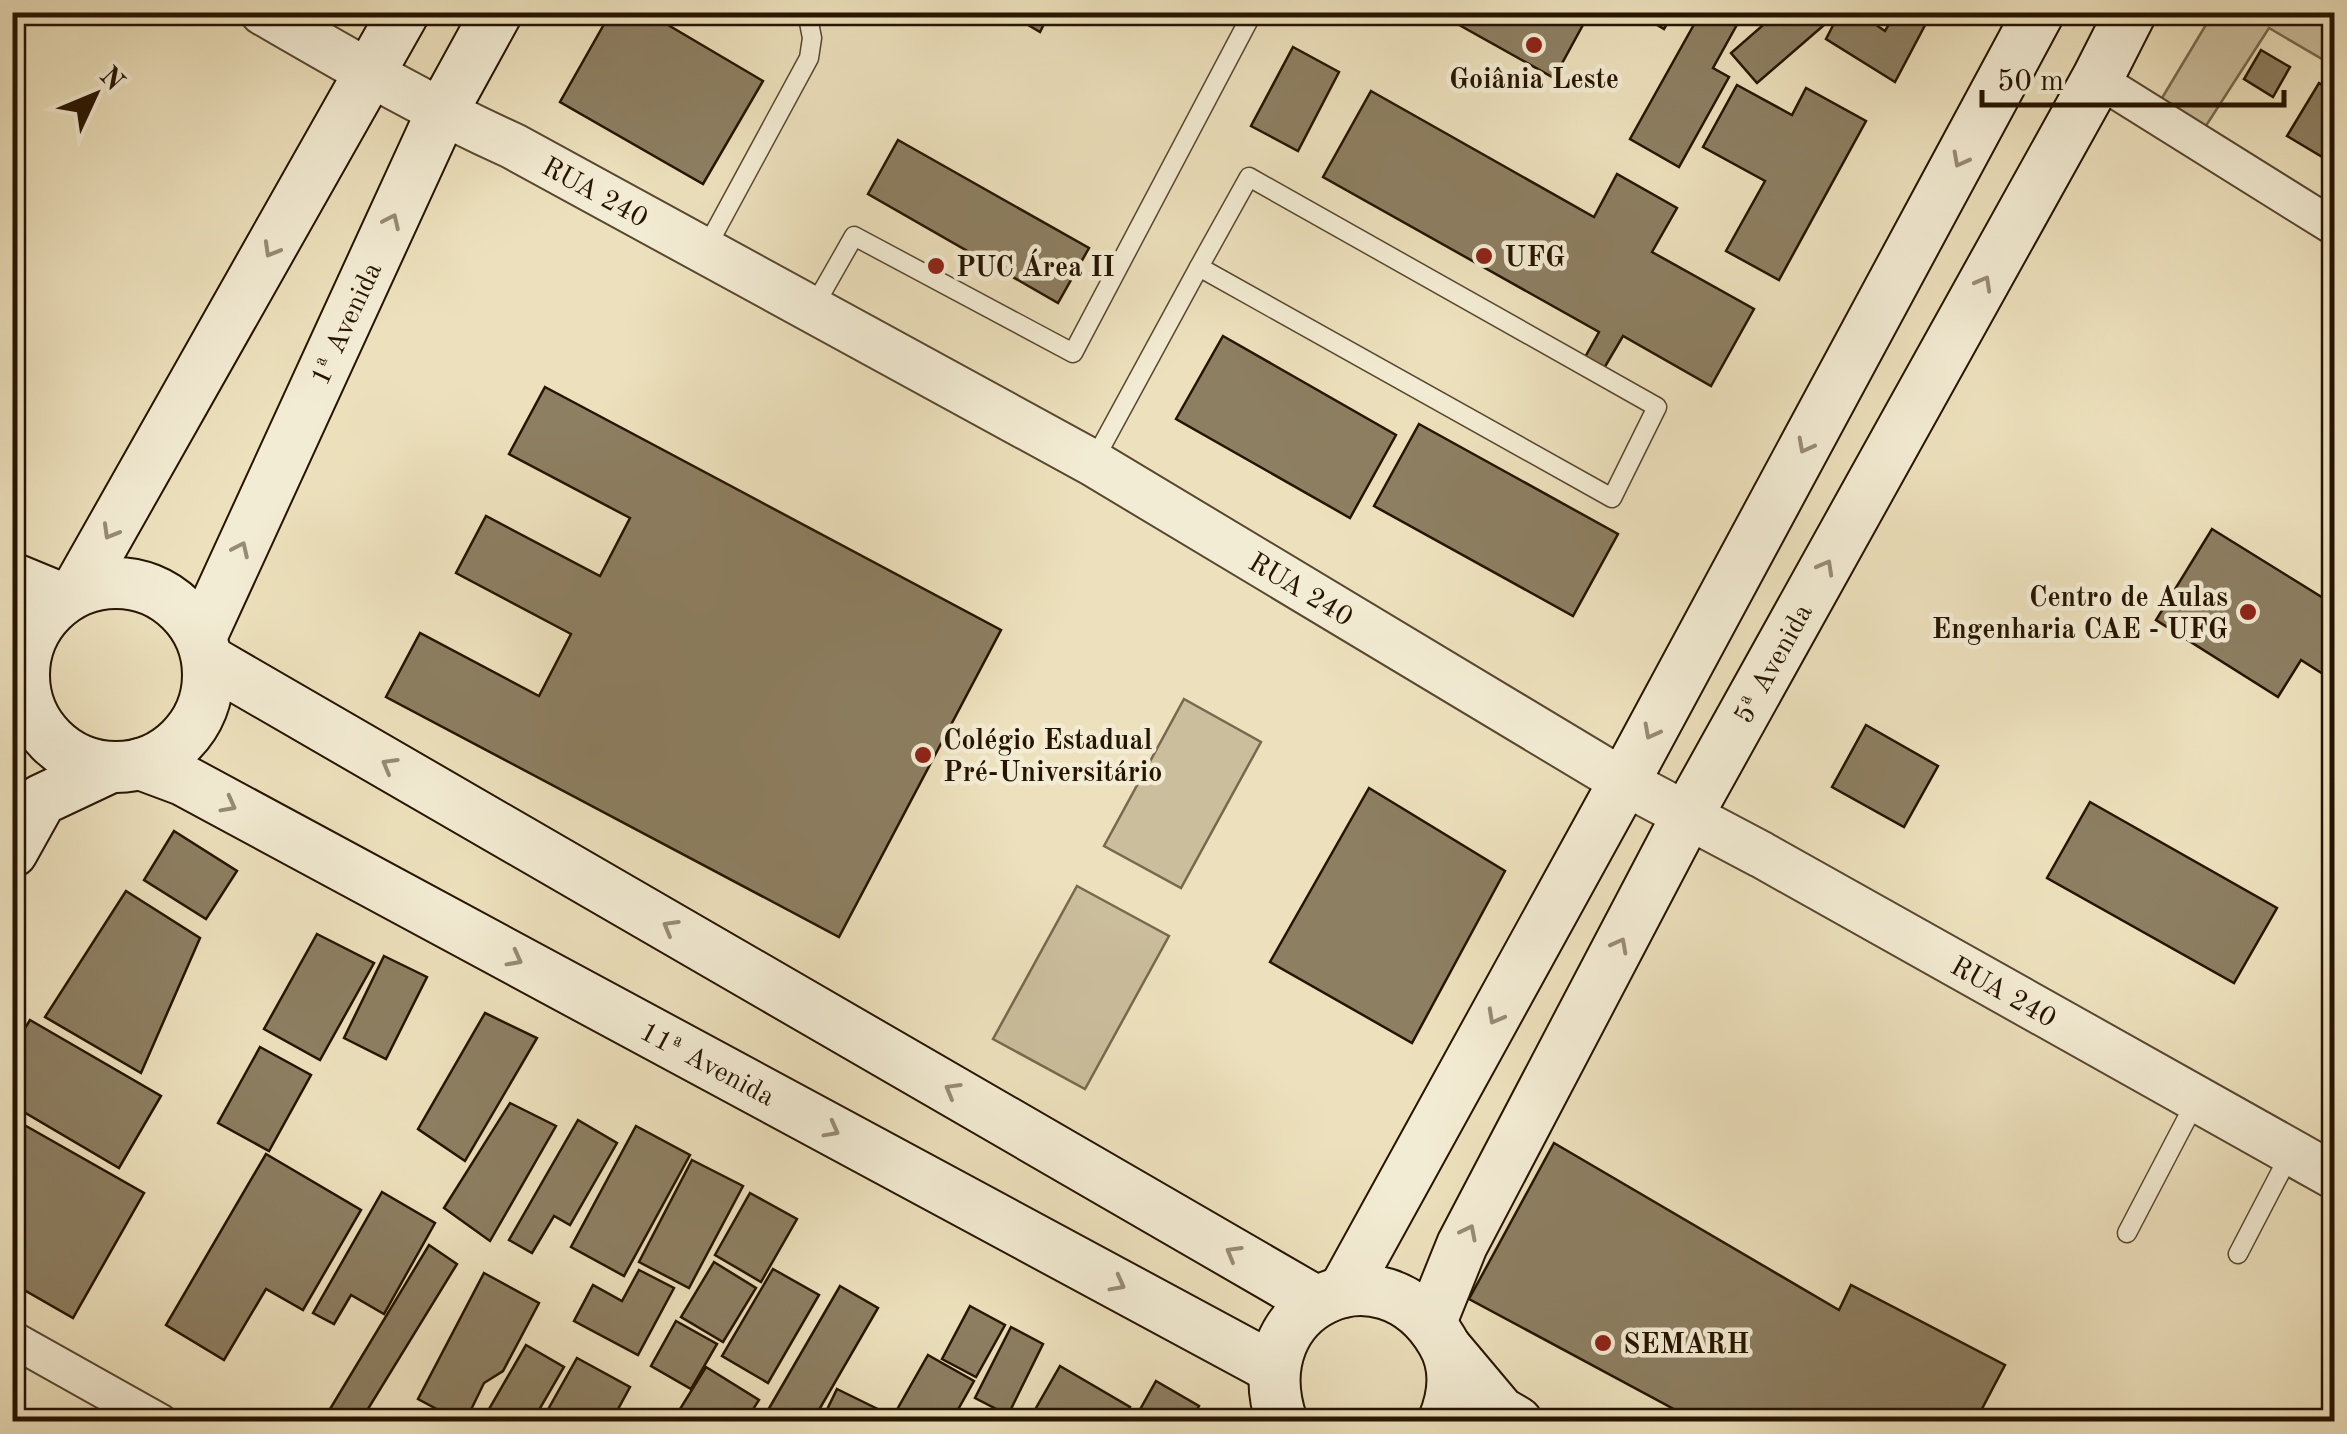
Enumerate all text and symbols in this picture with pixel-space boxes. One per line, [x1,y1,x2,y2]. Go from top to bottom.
marker: Goiânia Leste [1523,34,1545,56]
north arrow [45,45,145,145]
scale bar [1982,45,2284,107]
text: N [93,62,129,98]
place label: Goiânia Leste [1449,67,1619,95]
text: 50 m [1997,67,2064,97]
one-way arrow [1952,149,1972,167]
street label: RUA 240 [537,154,652,234]
one-way arrow [380,214,400,232]
one-way arrow [263,239,283,257]
marker: UFG [1473,245,1495,267]
place label: UFG [1504,245,1565,273]
place label: PUC Área II [956,248,1115,283]
marker: PUC Área II [925,255,947,277]
street label: 1ª Avenida [307,258,388,390]
one-way arrow [1971,276,1991,294]
one-way arrow [1798,435,1818,453]
one-way arrow [103,522,122,540]
one-way arrow [229,541,249,559]
street label: RUA 240 [1243,549,1357,633]
one-way arrow [1813,560,1833,578]
place label: Centro de Aulas Engenharia CAE - UFG [1932,585,2228,645]
street label: 5ª Avenida [1730,600,1819,729]
marker: Centro de Aulas Engenharia CAE - UFG [2237,601,2259,623]
one-way arrow [1644,721,1663,739]
place label: Colégio Estadual Pré-Universitário [943,728,1162,788]
marker: Colégio Estadual Pré-Universitário [912,744,934,766]
one-way arrow [382,758,400,777]
one-way arrow [218,792,236,812]
one-way arrow [663,920,681,940]
one-way arrow [1608,937,1627,955]
one-way arrow [504,947,522,966]
street label: RUA 240 [1945,953,2060,1034]
one-way arrow [1488,1007,1508,1025]
street label: 11ª Avenida [635,1019,779,1113]
one-way arrow [945,1083,963,1102]
one-way arrow [821,1117,839,1137]
one-way arrow [1457,1225,1476,1243]
one-way arrow [1226,1246,1244,1265]
one-way arrow [1107,1271,1125,1291]
marker: SEMARH [1592,1332,1614,1354]
place label: SEMARH [1623,1332,1749,1360]

